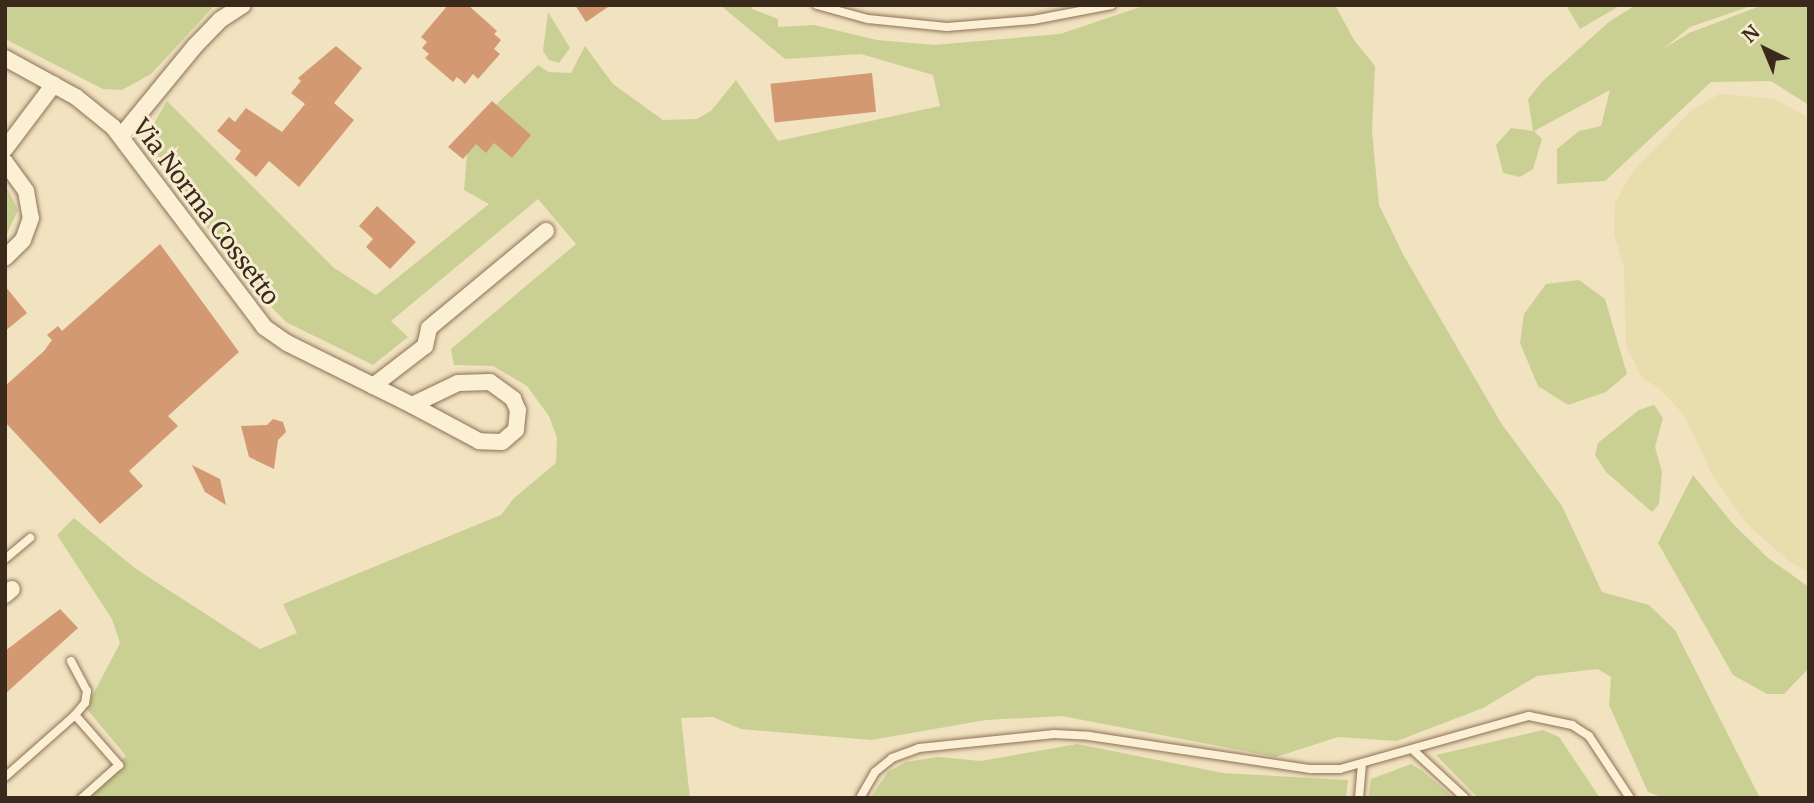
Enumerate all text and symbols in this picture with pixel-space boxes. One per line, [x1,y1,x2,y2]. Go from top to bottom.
north arrow [1730,14,1800,84]
text: N [1737,20,1764,48]
street label: Via Norma Cossetto [127,113,285,311]

